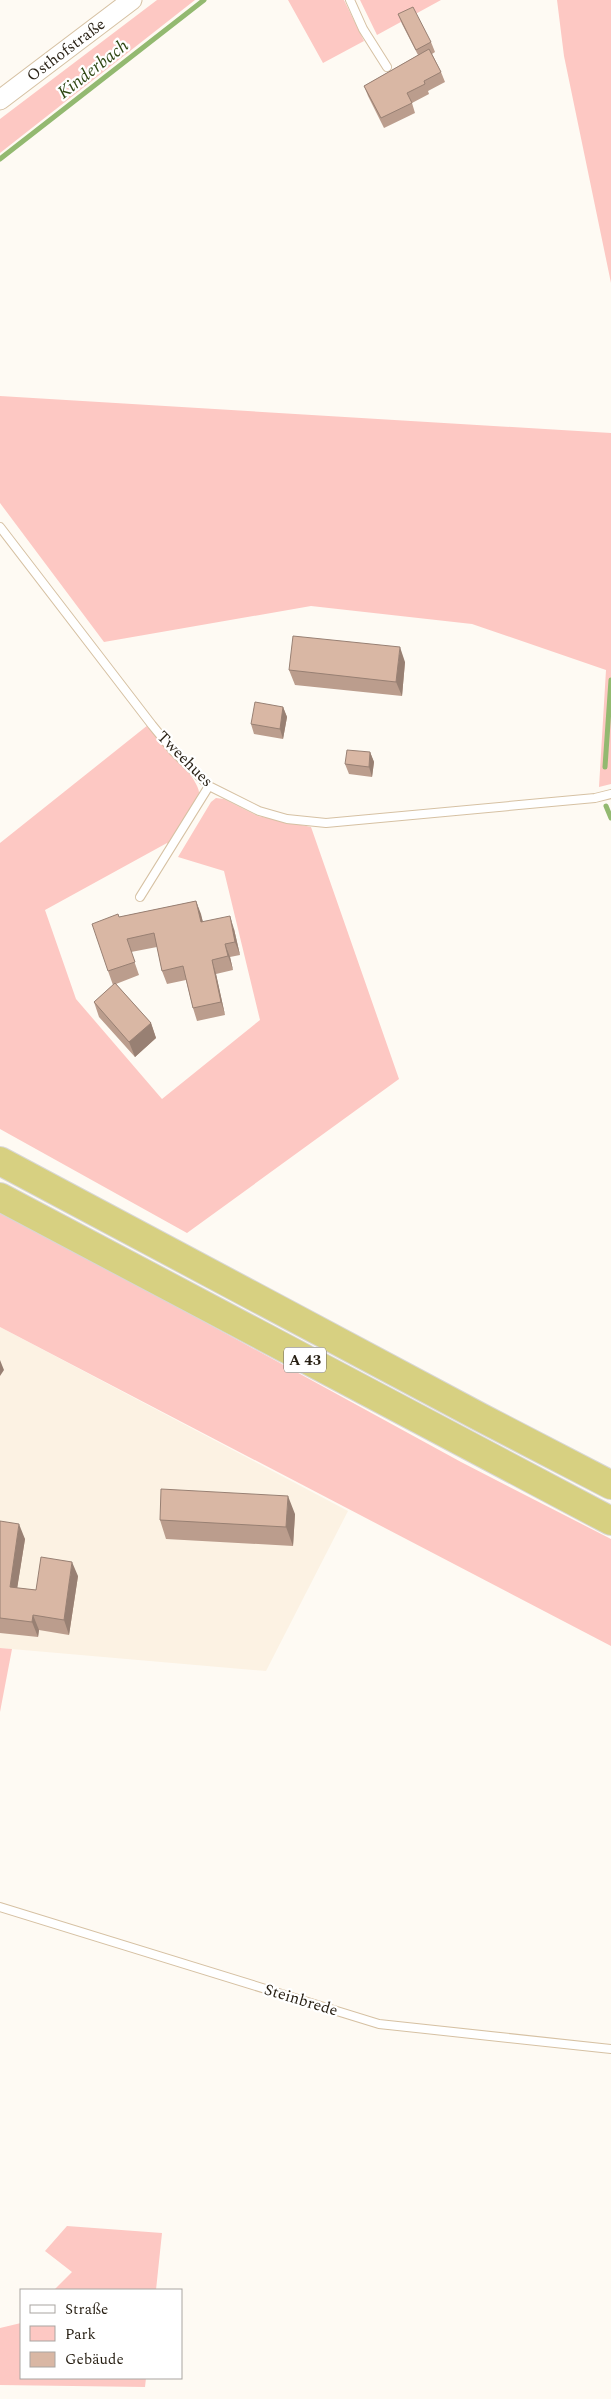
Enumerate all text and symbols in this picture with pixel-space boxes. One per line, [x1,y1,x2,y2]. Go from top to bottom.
street label: Osthofstraße [22,12,110,88]
water label: Kinderbach [52,32,134,106]
street label: Tweehues [151,725,219,793]
road number: A 43 [284,1348,326,1372]
street label: Steinbrede [261,1977,341,2023]
legend [20,2289,182,2379]
text: Straße [65,2298,108,2321]
text: Park [65,2323,96,2346]
text: Gebäude [65,2348,124,2371]

